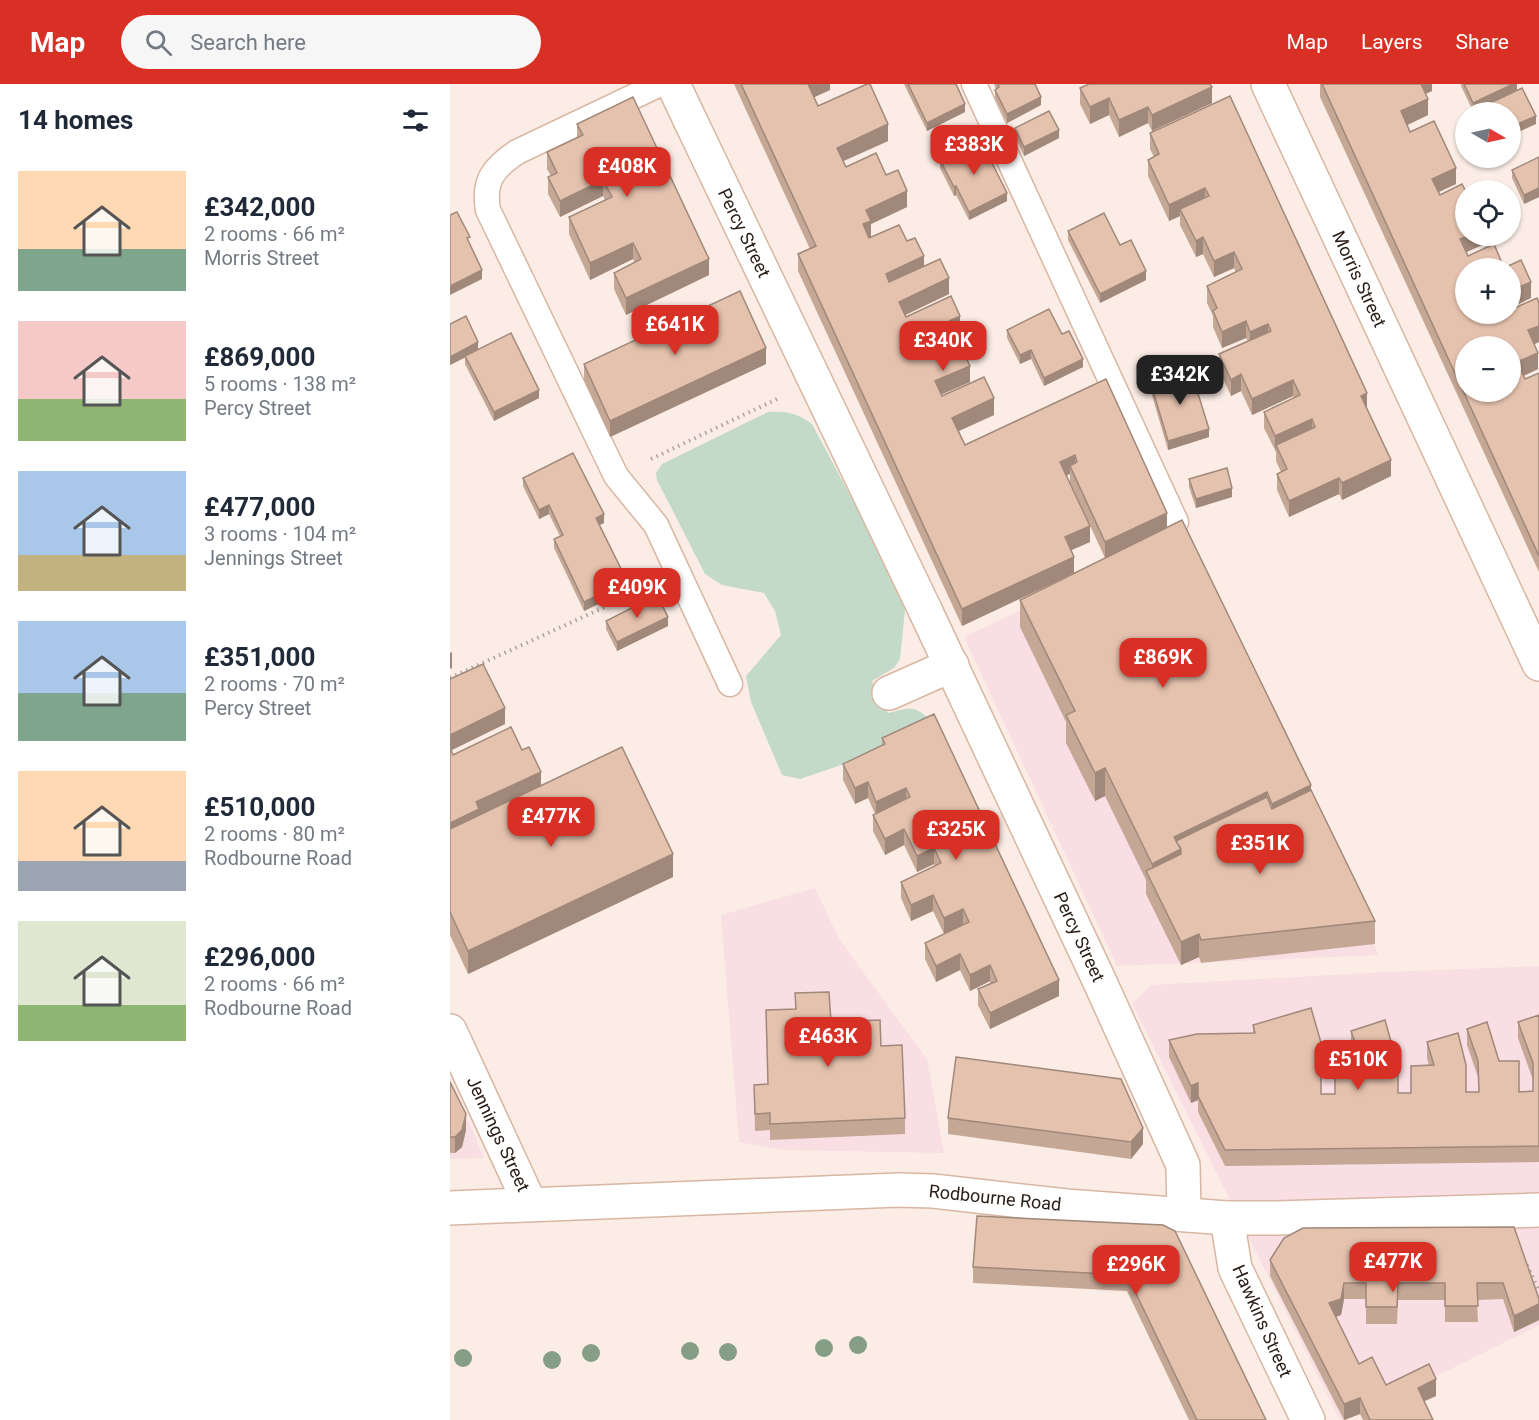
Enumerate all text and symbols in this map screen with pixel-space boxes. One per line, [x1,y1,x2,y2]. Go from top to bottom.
search box [121,15,541,69]
text: Map [30,26,85,59]
icon: search [142,26,175,59]
text: Search here [190,30,306,55]
text: Map [1286,30,1328,54]
text: Layers [1361,30,1422,54]
text: Share [1455,30,1509,54]
north arrow [1455,102,1521,168]
map controls [1455,102,1521,402]
icon: filters [399,104,432,137]
text: 14 homes [18,105,133,135]
pin: £383K [932,125,1016,176]
text: £383K [944,132,1004,156]
pin: £408K [585,147,669,198]
text: £408K [597,154,657,178]
button: locate [1455,180,1521,246]
street label: Percy Street [714,185,775,281]
text: £342,000 [204,192,315,222]
icon: home [66,195,138,267]
text: 2 rooms · 66 m² [204,222,345,246]
street label: Morris Street [1328,227,1391,330]
text: Morris Street [204,246,319,270]
button: + [1455,258,1521,324]
pin: £641K [633,305,717,356]
text: £641K [645,312,705,336]
pin: £340K [901,321,985,372]
text: £340K [913,328,973,352]
button: − [1455,336,1521,402]
text: £869,000 [204,342,315,372]
icon: home [66,345,138,417]
pin: £342K [1138,355,1222,406]
text: £342K [1150,362,1210,386]
text: 5 rooms · 138 m² [204,372,356,396]
text: Percy Street [204,396,311,420]
text: £477,000 [204,492,315,522]
icon: home [66,495,138,567]
text: 3 rooms · 104 m² [204,522,356,546]
text: Jennings Street [204,546,343,570]
pin: £409K [595,568,679,619]
text: £409K [607,575,667,599]
pin: £869K [1121,638,1205,689]
text: £351,000 [204,642,315,672]
icon: home [66,645,138,717]
text: £869K [1133,645,1193,669]
text: 2 rooms · 70 m² [204,672,345,696]
text: Percy Street [204,696,311,720]
text: £510,000 [204,792,315,822]
icon: home [66,795,138,867]
pin: £477K [509,797,593,848]
text: £477K [521,804,581,828]
pin: £325K [914,810,998,861]
text: £325K [926,817,986,841]
text: 2 rooms · 80 m² [204,822,345,846]
pin: £351K [1218,824,1302,875]
text: £351K [1230,831,1290,855]
text: Rodbourne Road [204,846,352,870]
street label: Percy Street [1050,889,1109,985]
text: £296,000 [204,942,315,972]
icon: home [66,945,138,1017]
text: 2 rooms · 66 m² [204,972,345,996]
text: Rodbourne Road [204,996,352,1020]
pin: £463K [786,1017,870,1068]
text: £463K [798,1024,858,1048]
pin: £510K [1316,1040,1400,1091]
text: £510K [1328,1047,1388,1071]
street label: Jennings Street [463,1073,534,1195]
street label: Rodbourne Road [928,1180,1062,1215]
pin: £477K [1351,1242,1435,1293]
pin: £296K [1094,1245,1178,1296]
text: £477K [1363,1249,1423,1273]
text: £296K [1106,1252,1166,1276]
street label: Hawkins Street [1228,1261,1297,1380]

